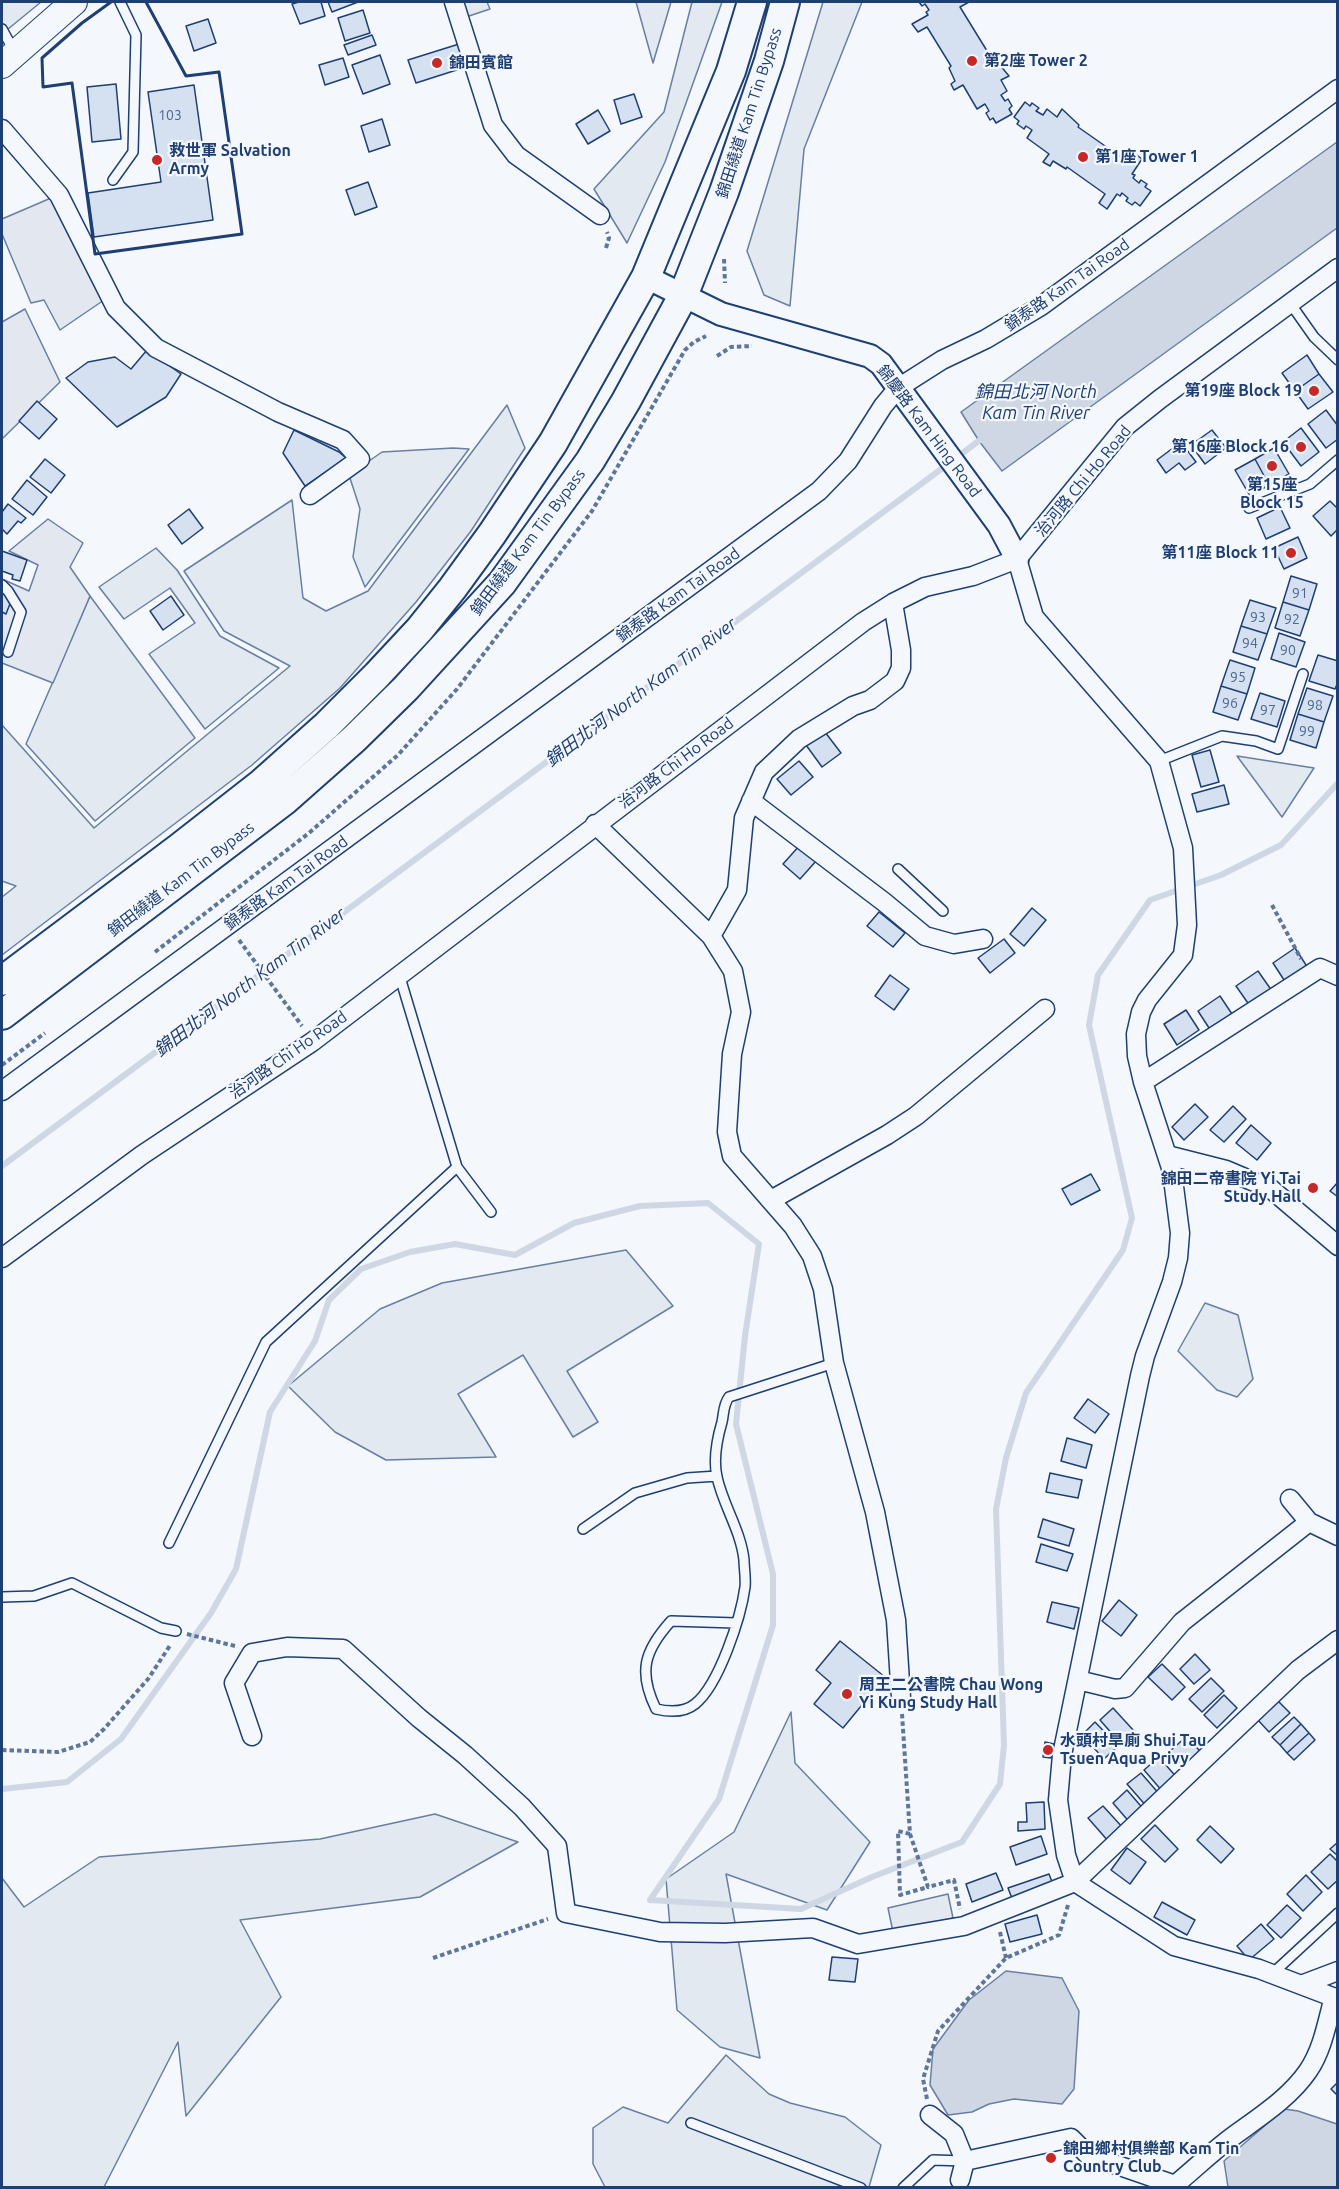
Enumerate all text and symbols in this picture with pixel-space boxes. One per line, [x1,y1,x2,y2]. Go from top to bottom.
street label: 錦田繞道 Kam Tin Bypass [712,25,786,201]
place label: 第2座 Tower 2 [984,51,1088,71]
place label: 錦田賓館 [449,53,513,73]
marker: 第2座 Tower 2 [965,54,979,68]
marker: 錦田賓館 [430,56,444,70]
house number: 103 [158,107,182,123]
place label: 救世軍 Salvation Army [169,141,291,179]
place label: 第1座 Tower 1 [1095,147,1199,167]
marker: 第1座 Tower 1 [1076,150,1090,164]
marker: 救世軍 Salvation Army [150,153,164,167]
street label: 錦泰路 Kam Tai Road [1001,235,1133,335]
street label: 錦慶路 Kam Hing Road [873,361,985,501]
water label: 錦田北河 North Kam Tin River [975,381,1097,424]
place label: 第19座 Block 19 [1184,381,1302,401]
marker: 第19座 Block 19 [1307,384,1321,398]
street label: 治河路 Chi Ho Road [1031,422,1135,540]
place label: 第16座 Block 16 [1171,437,1289,457]
marker: 第16座 Block 16 [1294,440,1308,454]
marker: 第15座 Block 15 [1265,459,1279,473]
street label: 錦田繞道 Kam Tin Bypass [467,465,589,619]
place label: 第15座 Block 15 [1240,475,1304,513]
place label: 第11座 Block 11 [1161,543,1279,563]
street label: 錦泰路 Kam Tai Road [612,544,744,646]
marker: 第11座 Block 11 [1284,546,1298,560]
house number: 91 [1292,585,1308,601]
house number: 93 [1250,609,1266,625]
house number: 92 [1284,611,1300,627]
water label: 錦田北河 North Kam Tin River [541,613,741,771]
house number: 94 [1242,635,1258,651]
house number: 90 [1280,642,1296,658]
house number: 95 [1230,669,1246,685]
house number: 96 [1222,695,1238,711]
house number: 98 [1307,697,1323,713]
house number: 97 [1260,702,1276,718]
street label: 治河路 Chi Ho Road [615,713,737,813]
house number: 99 [1299,723,1315,739]
street label: 錦田繞道 Kam Tin Bypass [104,818,258,940]
street label: 錦泰路 Kam Tai Road [220,832,352,934]
water label: 錦田北河 North Kam Tin River [150,903,350,1061]
street label: 治河路 Chi Ho Road [225,1007,351,1103]
place label: 錦田二帝書院 Yi Tai Study Hall [1161,1169,1301,1207]
marker: 錦田二帝書院 Yi Tai Study Hall [1306,1181,1320,1195]
place label: 周王二公書院 Chau Wong Yi Kung Study Hall [859,1675,1043,1713]
marker: 周王二公書院 Chau Wong Yi Kung Study Hall [840,1687,854,1701]
place label: 水頭村旱廁 Shui Tau Tsuen Aqua Privy [1060,1731,1206,1769]
marker: 水頭村旱廁 Shui Tau Tsuen Aqua Privy [1041,1743,1055,1757]
place label: 錦田鄉村俱樂部 Kam Tin Country Club [1063,2139,1239,2177]
marker: 錦田鄉村俱樂部 Kam Tin Country Club [1044,2151,1058,2165]

